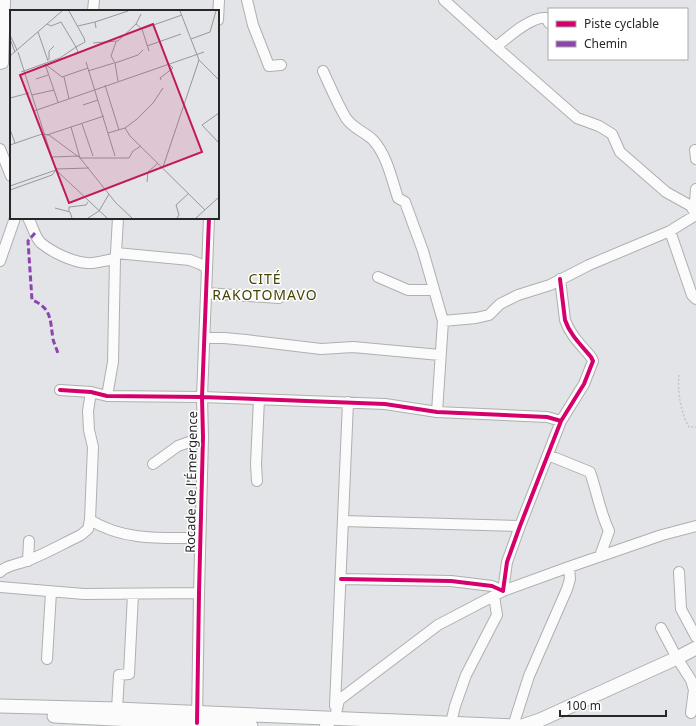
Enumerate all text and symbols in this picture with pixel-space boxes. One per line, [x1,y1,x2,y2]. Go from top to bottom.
legend [548,8,688,60]
inset map [10,10,219,219]
text: Piste cyclable [584,15,659,32]
text: Chemin [584,35,628,52]
district label: CITÉ RAKOTOMAVO [212,269,318,304]
street label: Rocade de l'Émergence [181,411,201,553]
scale bar [560,692,666,718]
text: 100 m [566,697,601,714]

